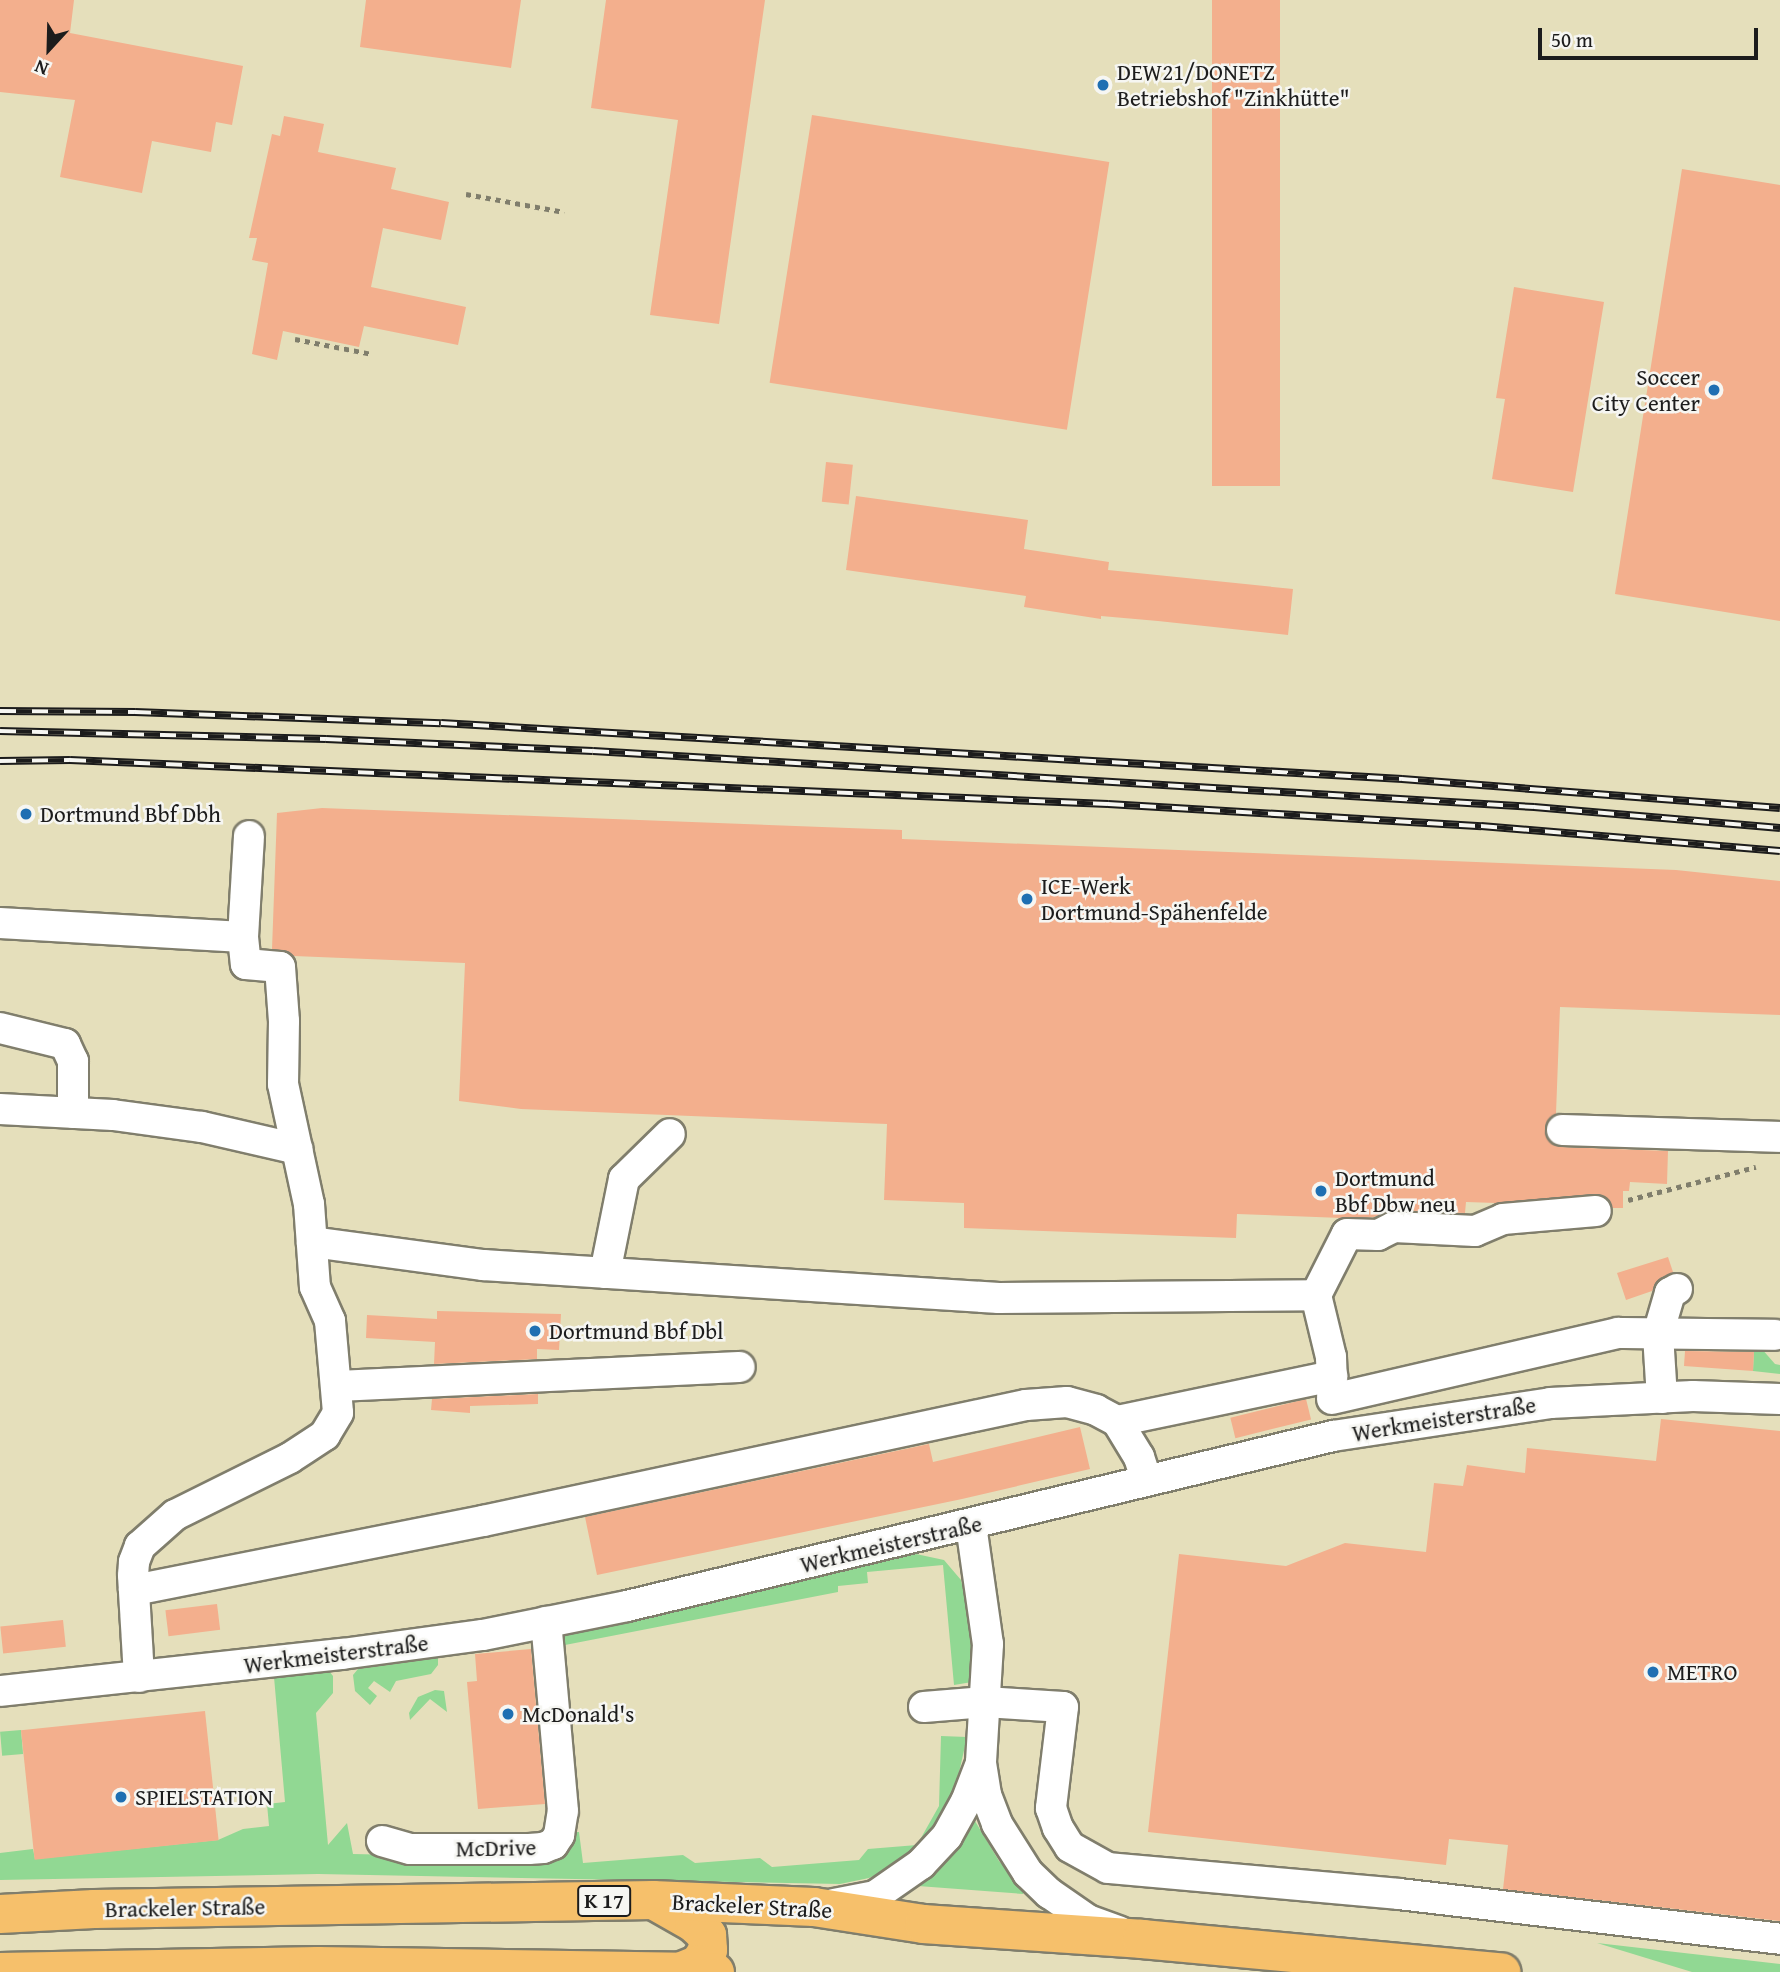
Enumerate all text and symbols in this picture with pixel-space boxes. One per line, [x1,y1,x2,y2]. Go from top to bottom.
north arrow [14,14,84,84]
scale bar [1542,14,1762,58]
text: 50 m [1551,24,1593,55]
text: N [30,53,52,84]
place label: DEW21/DONETZ Betriebshof "Zinkhütte" [1117,58,1350,112]
marker: DEW21/DONETZ Betriebshof "Zinkhütte" [1095,77,1111,93]
place label: Soccer City Center [1592,363,1700,417]
marker: Soccer City Center [1706,382,1722,398]
place label: Dortmund Bbf Dbh [40,800,221,828]
marker: Dortmund Bbf Dbh [18,806,34,822]
place label: ICE-Werk Dortmund-Spähenfelde [1041,872,1267,926]
marker: ICE-Werk Dortmund-Spähenfelde [1019,891,1035,907]
place label: Dortmund Bbf Dbw neu [1335,1164,1456,1218]
marker: Dortmund Bbf Dbw neu [1313,1183,1329,1199]
place label: Dortmund Bbf Dbl [549,1317,724,1345]
marker: Dortmund Bbf Dbl [527,1323,543,1339]
street label: Werkmeisterstraße [1350,1391,1538,1447]
street label: Werkmeisterstraße [797,1510,985,1578]
street label: Werkmeisterstraße [242,1629,430,1679]
place label: METRO [1667,1658,1738,1686]
marker: METRO [1645,1664,1661,1680]
place label: McDonald's [522,1700,634,1728]
marker: McDonald's [500,1706,516,1722]
place label: SPIELSTATION [135,1783,273,1811]
marker: SPIELSTATION [113,1789,129,1805]
street label: McDrive [455,1833,537,1863]
road number: K 17 [576,1884,632,1918]
street label: Brackeler Straße [671,1888,833,1924]
street label: Brackeler Straße [104,1893,266,1923]

